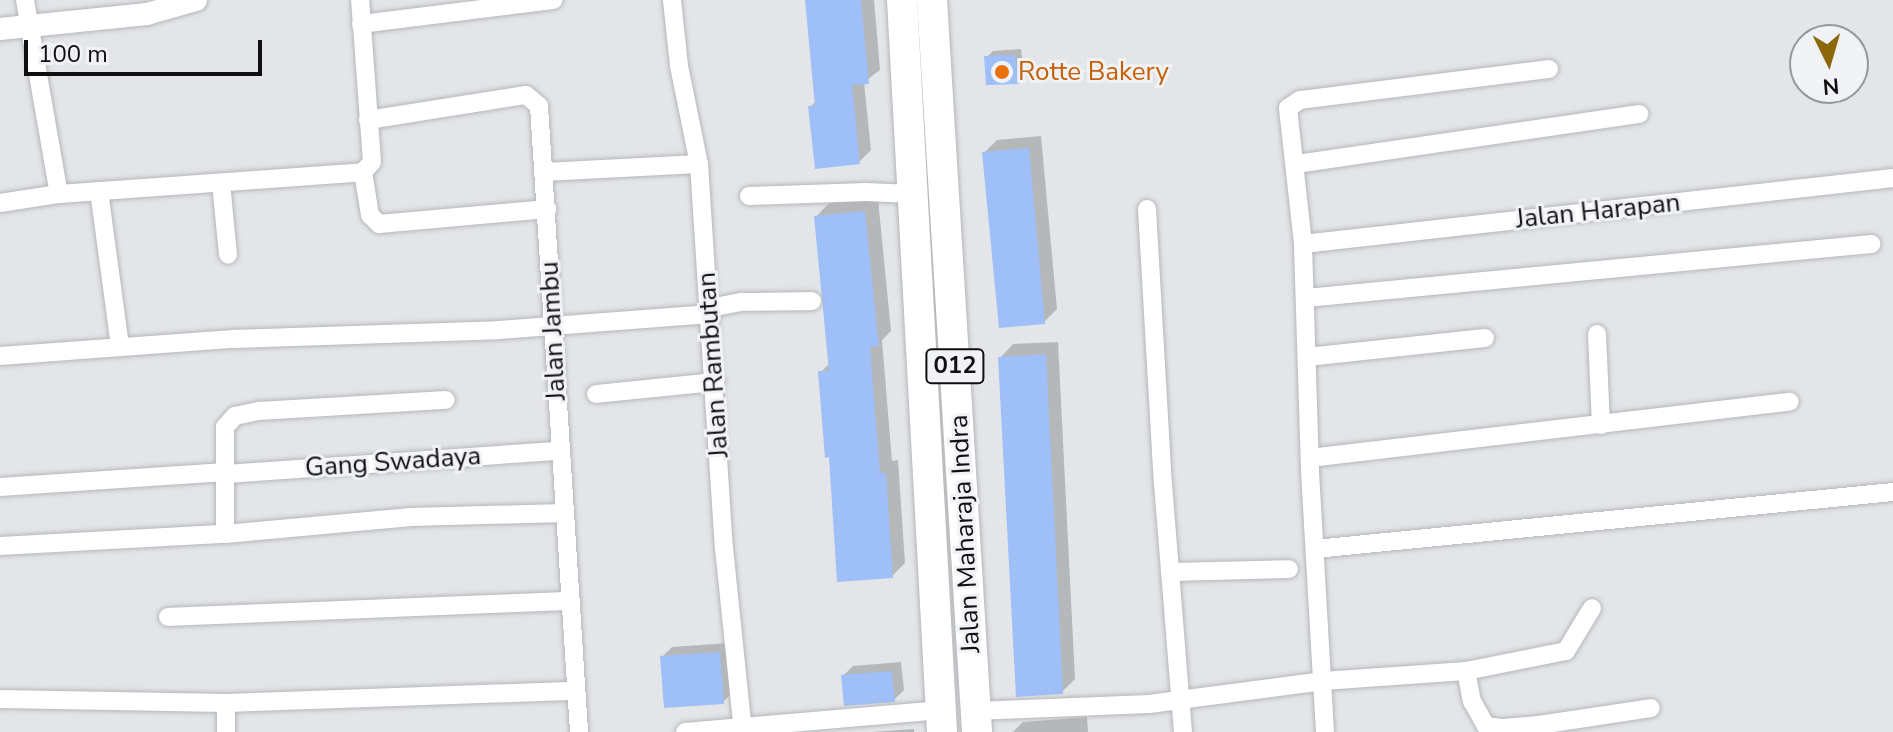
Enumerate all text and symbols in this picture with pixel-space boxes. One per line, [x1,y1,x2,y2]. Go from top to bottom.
scale bar [28,24,266,74]
north arrow [1789,24,1869,104]
text: 100 m [38,38,108,70]
place label: Rotte Bakery [1018,56,1169,88]
marker: Rotte Bakery [993,63,1011,81]
text: N [1821,70,1840,102]
street label: Jalan Harapan [1514,187,1682,235]
street label: Jalan Jambu [534,261,572,401]
street label: Jalan Rambutan [691,271,735,459]
road number: 012 [925,346,985,386]
street label: Jalan Maharaja Indra [943,414,987,654]
street label: Gang Swadaya [304,440,482,484]

